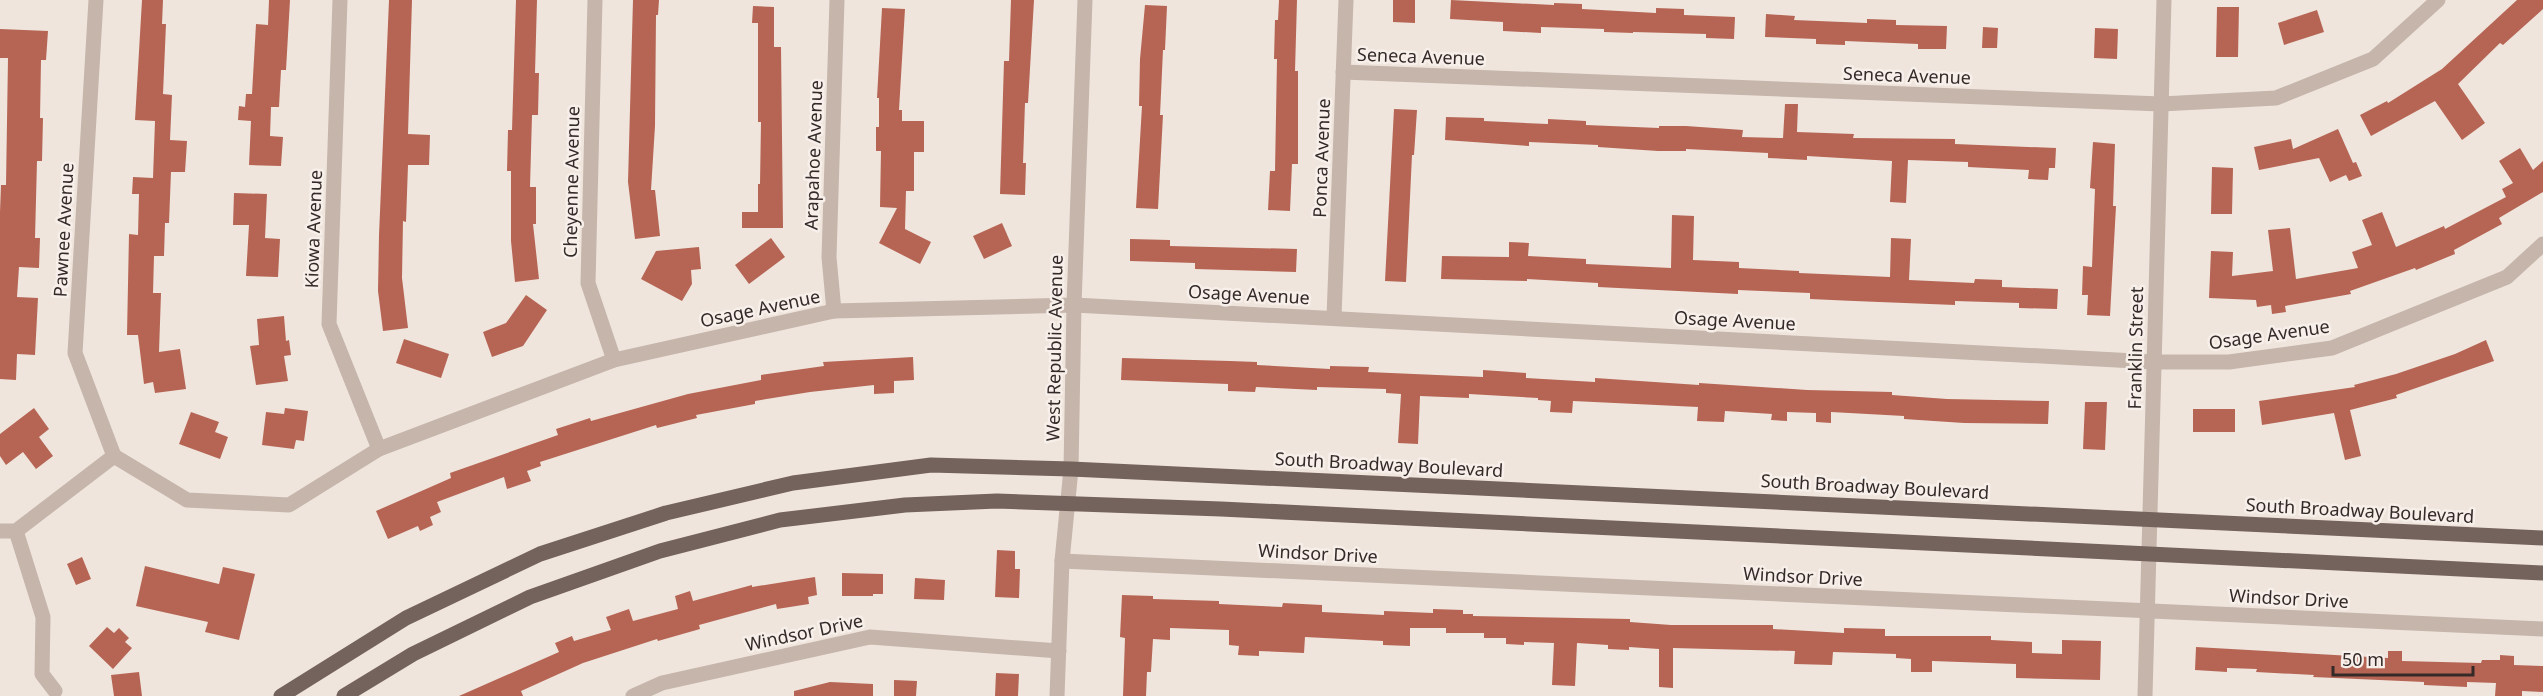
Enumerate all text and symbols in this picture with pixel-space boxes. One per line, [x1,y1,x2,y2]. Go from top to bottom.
street label: Seneca Avenue [1357,42,1485,70]
street label: Seneca Avenue [1843,61,1971,89]
street label: Arapahoe Avenue [798,80,828,230]
street label: Ponca Avenue [1307,98,1335,218]
street label: Cheyenne Avenue [558,106,584,258]
street label: Pawnee Avenue [47,162,79,298]
street label: Kiowa Avenue [299,169,327,289]
street label: West Republic Avenue [1040,254,1068,442]
street label: Osage Avenue [1188,279,1310,309]
street label: Osage Avenue [698,284,822,332]
street label: Franklin Street [2122,286,2148,410]
street label: Osage Avenue [1674,305,1796,335]
street label: Osage Avenue [2207,314,2331,354]
street label: South Broadway Boulevard [1274,446,1504,482]
street label: South Broadway Boulevard [1760,468,1990,504]
street label: South Broadway Boulevard [2245,492,2475,528]
street label: Windsor Drive [1258,538,1378,568]
street label: Windsor Drive [1743,561,1863,591]
street label: Windsor Drive [2229,583,2349,613]
street label: Windsor Drive [743,608,865,656]
scale bar [2333,639,2472,677]
text: 50 m [2342,647,2384,671]

